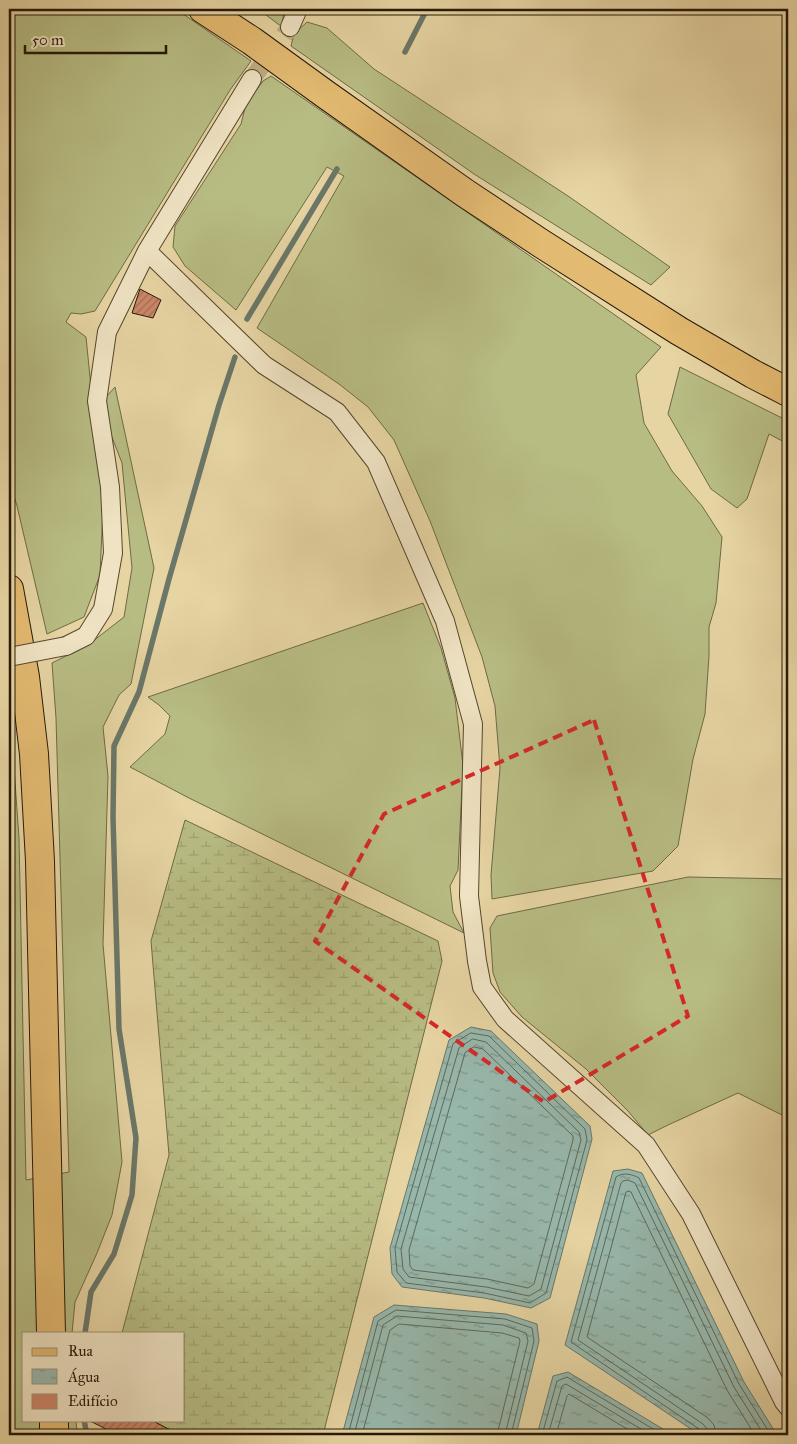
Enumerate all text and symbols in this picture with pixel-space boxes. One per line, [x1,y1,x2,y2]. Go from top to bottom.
scale bar [25,22,166,54]
text: 50 m [32,31,64,49]
legend [22,1332,185,1422]
text: Rua [68,1342,93,1360]
text: Água [67,1367,100,1386]
text: Edifício [68,1392,118,1410]

